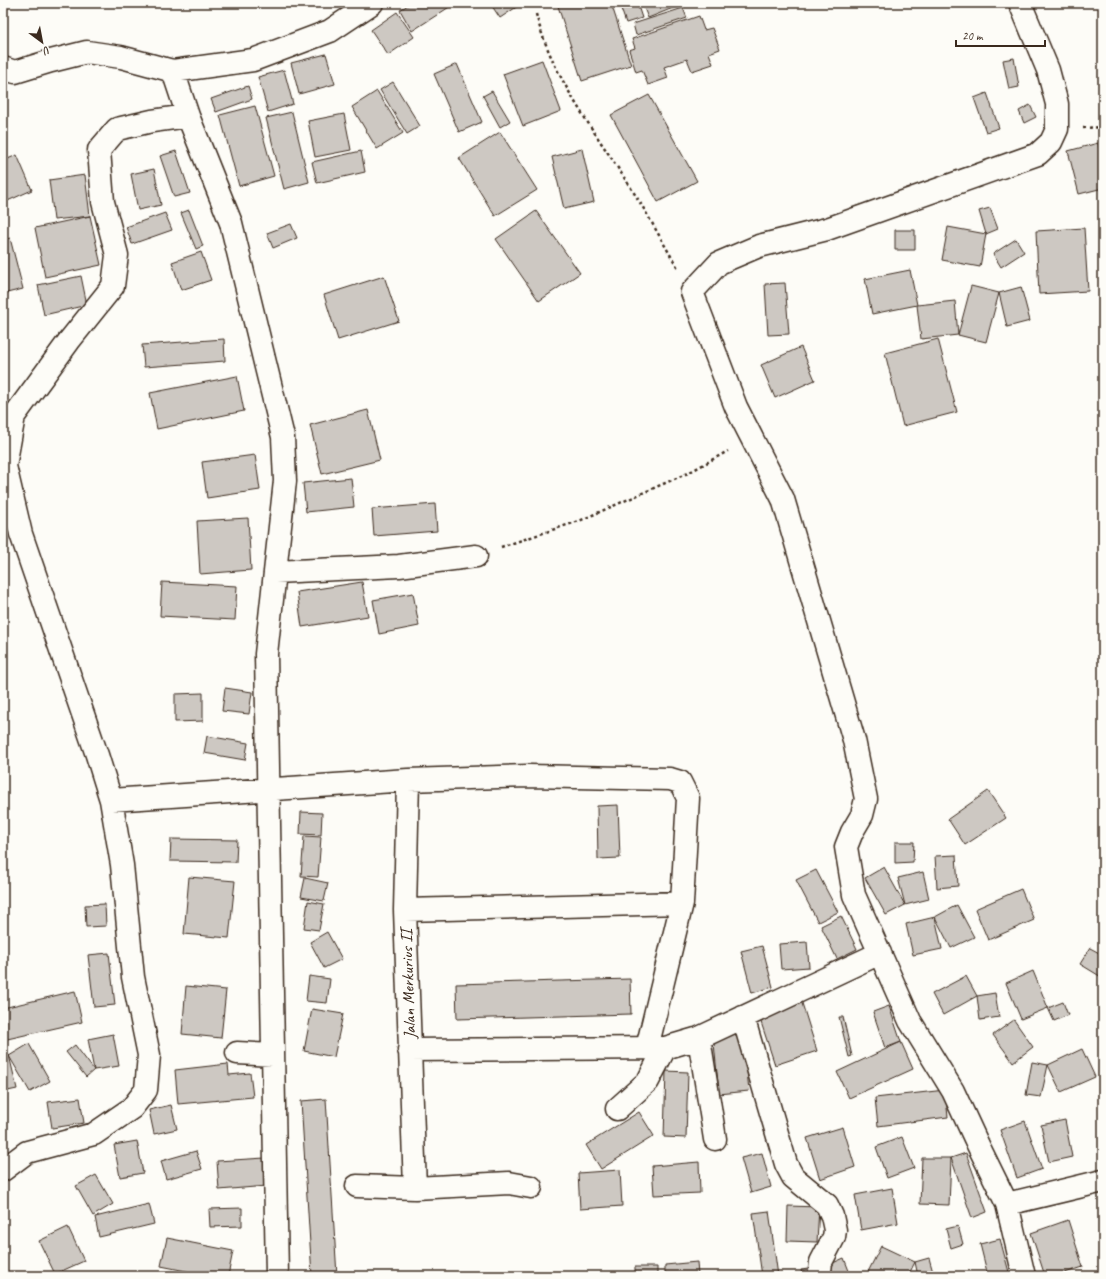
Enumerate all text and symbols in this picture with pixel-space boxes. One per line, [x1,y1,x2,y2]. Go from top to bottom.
north arrow [22,22,62,62]
scale bar [956,22,1045,48]
text: 20 m [962,28,984,44]
text: U [39,43,53,59]
street label: Jalan Merkurius II [395,925,420,1040]

